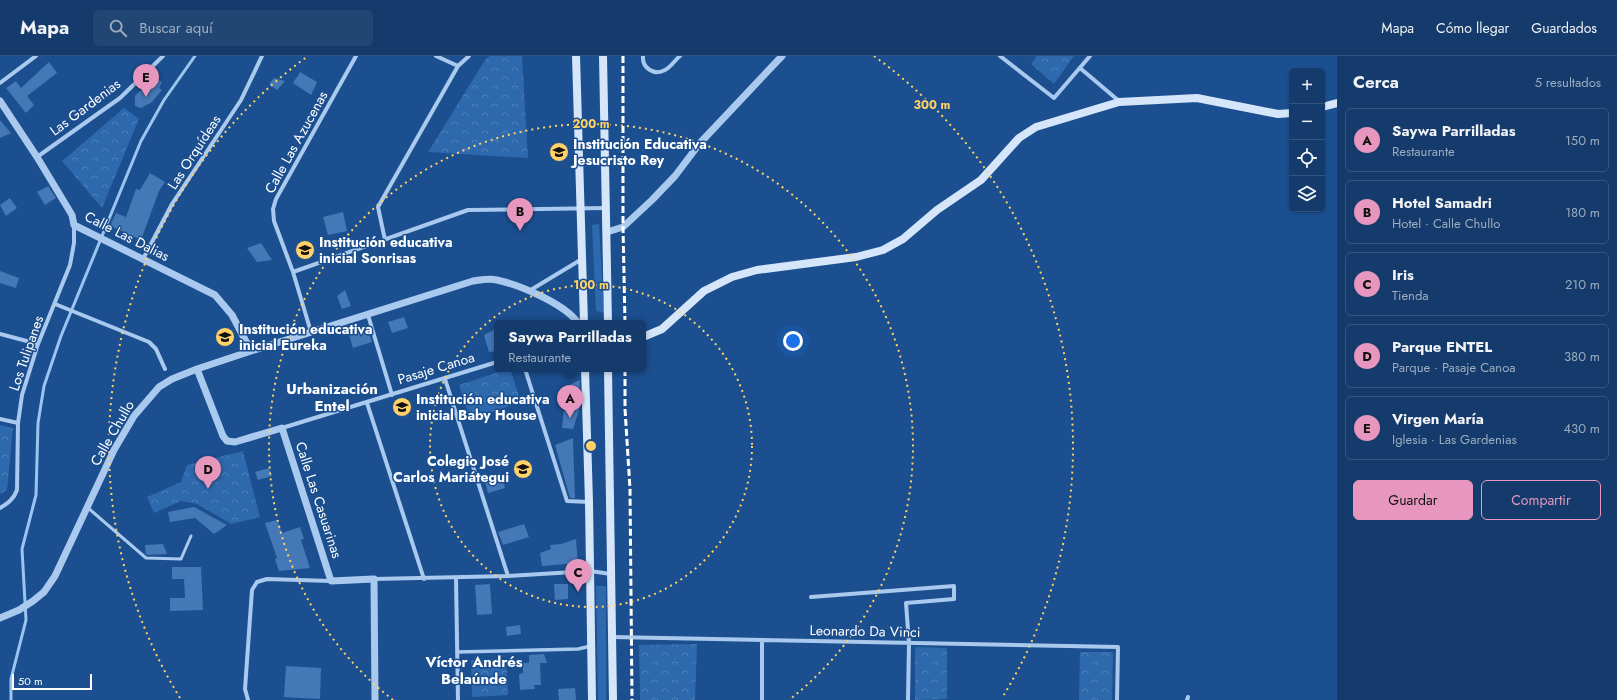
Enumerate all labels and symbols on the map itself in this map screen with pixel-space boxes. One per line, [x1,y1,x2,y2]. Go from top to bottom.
pin: E [133,64,159,97]
street label: Las Gardenias [46,74,125,140]
street label: Calle Las Azucenas [260,87,333,197]
text: 300 m [914,96,951,114]
street label: Las Orquídeas [162,111,226,193]
text: 200 m [572,115,610,133]
place label: Institución Educativa Jesucristo Rey [570,134,707,170]
school or university icon: Institución Educativa Jesucristo Rey [548,141,570,163]
pin: B [507,198,533,231]
street label: Calle Las Dalias [81,206,173,266]
place label: Institución educativa inicial Sonrisas [319,232,452,268]
school or university icon: Institución educativa inicial Sonrisas [294,239,316,261]
text: 100 m [573,276,609,294]
street label: Los Tulipanes [4,312,48,393]
place label: Institución educativa inicial Eureka [239,319,372,355]
school or university icon: Institución educativa inicial Eureka [214,326,236,348]
your location [783,331,803,351]
street label: Pasaje Canoa [395,347,477,389]
district label: Urbanización Entel [286,378,378,417]
pin: A [557,385,583,418]
place label: Institución educativa inicial Baby House [416,389,549,425]
street label: Calle Chullo [85,396,139,469]
school or university icon: Institución educativa inicial Baby House [391,396,413,418]
street label: Calle Las Casuarinas [291,439,347,561]
centre of rings [584,439,598,453]
place label: Colegio José Carlos Mariátegui [393,451,509,487]
pin: D [195,456,221,489]
school or university icon: Colegio José Carlos Mariátegui [512,458,534,480]
pin: C [565,559,591,592]
street label: Leonardo Da Vinci [809,620,921,642]
district label: Víctor Andrés Belaúnde [424,651,523,690]
scale bar [12,672,92,691]

